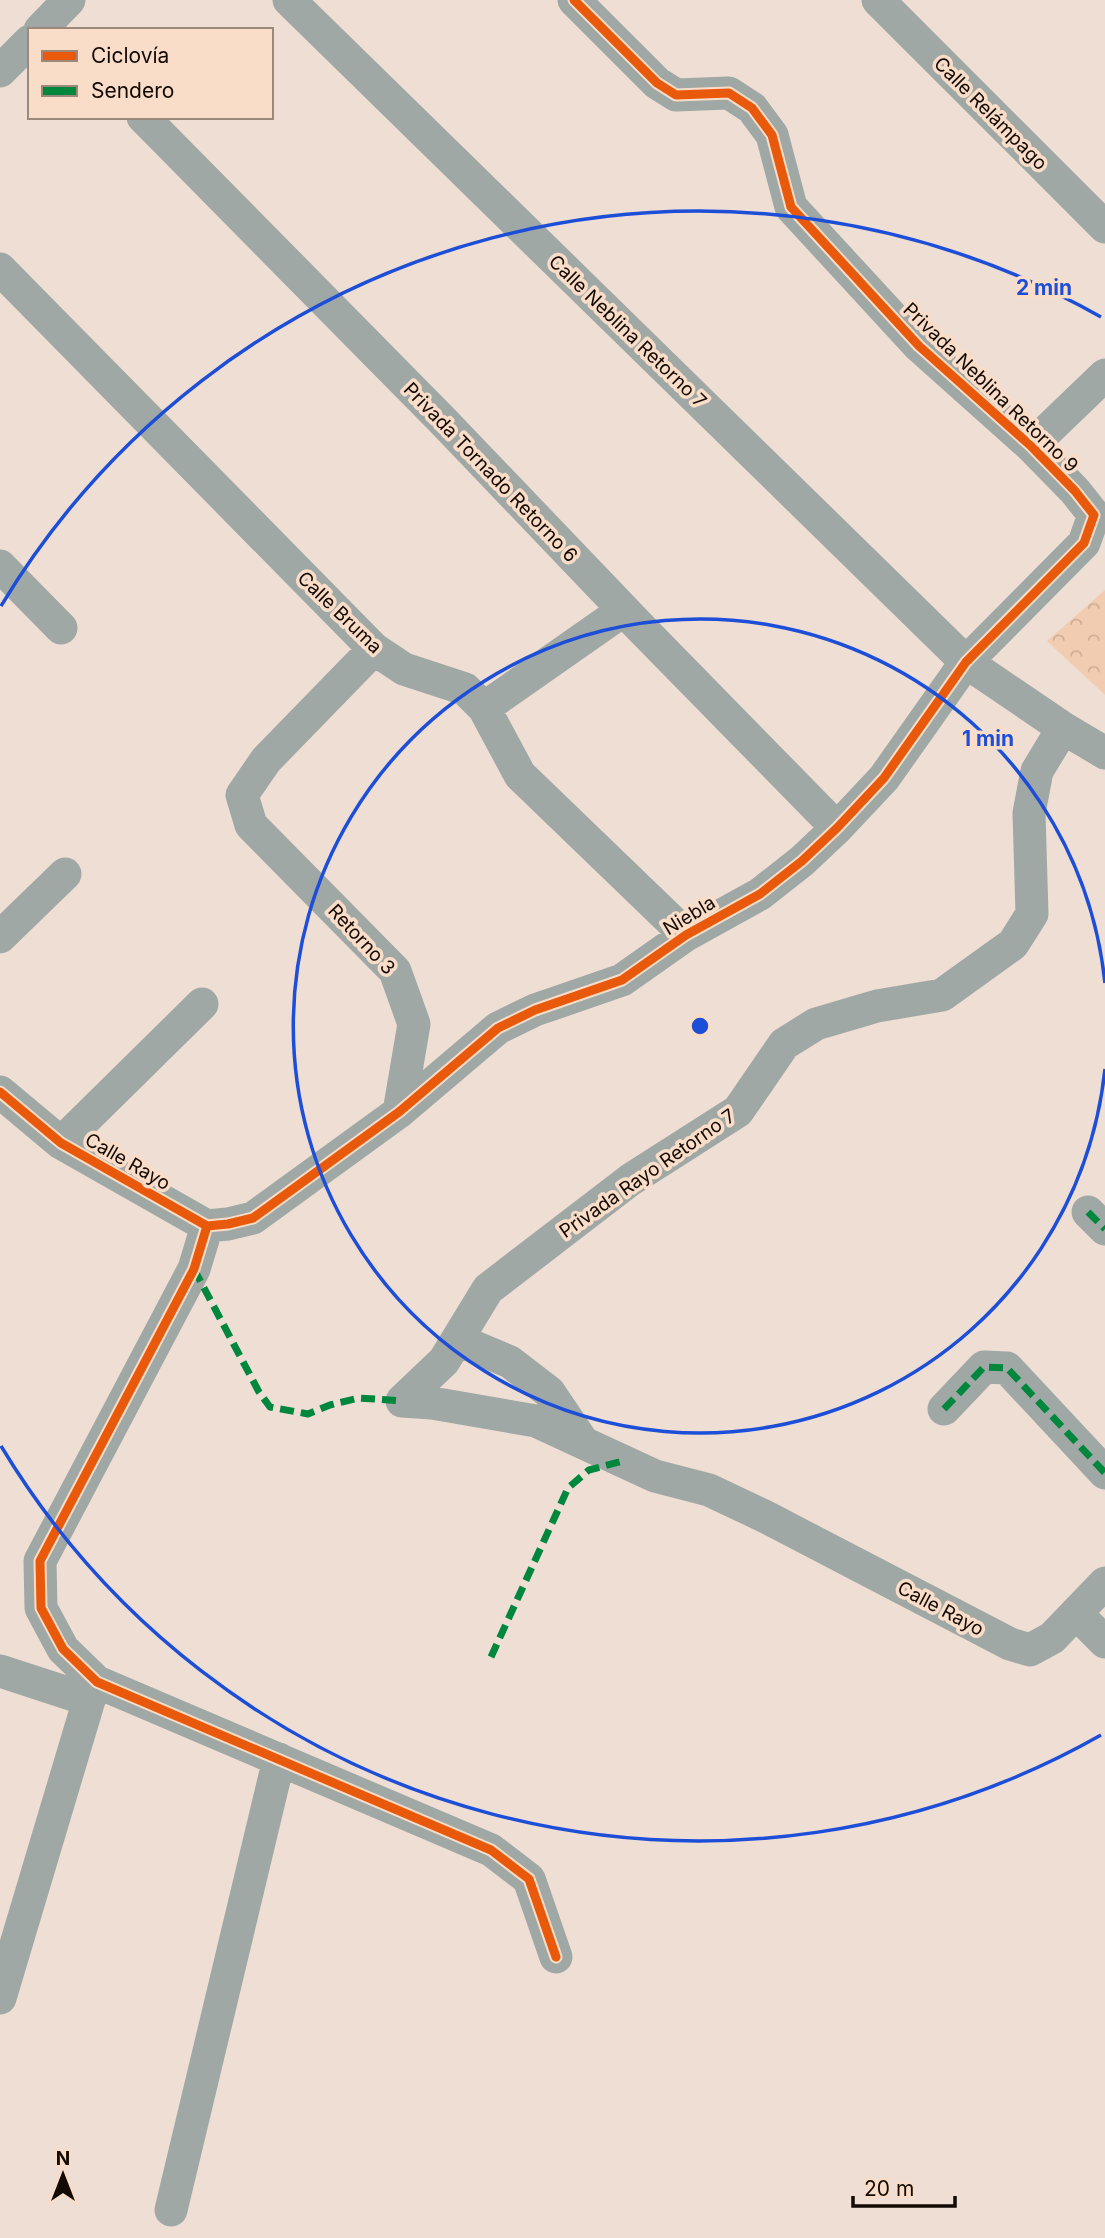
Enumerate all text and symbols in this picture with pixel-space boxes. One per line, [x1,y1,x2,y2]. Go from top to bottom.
legend [28,28,273,119]
text: Ciclovía [91,43,169,68]
street label: Calle Relámpago [929,52,1052,175]
text: Sendero [91,78,174,103]
street label: Calle Neblina Retorno 7 [544,250,711,413]
text: 2 min [1016,275,1072,300]
street label: Privada Neblina Retorno 9 [898,298,1083,477]
street label: Privada Tornado Retorno 6 [399,378,582,567]
street label: Calle Bruma [293,566,387,658]
text: 1 min [962,726,1014,751]
street label: Niebla [659,891,720,940]
street label: Retorno 3 [323,899,400,979]
centre of rings [688,1014,712,1038]
street label: Privada Rayo Retorno 7 [555,1104,740,1243]
street label: Calle Rayo [81,1128,174,1195]
street label: Calle Rayo [894,1576,988,1641]
north arrow [28,2140,98,2210]
text: N [56,2147,70,2170]
scale bar [853,2164,954,2208]
text: 20 m [864,2176,914,2201]

